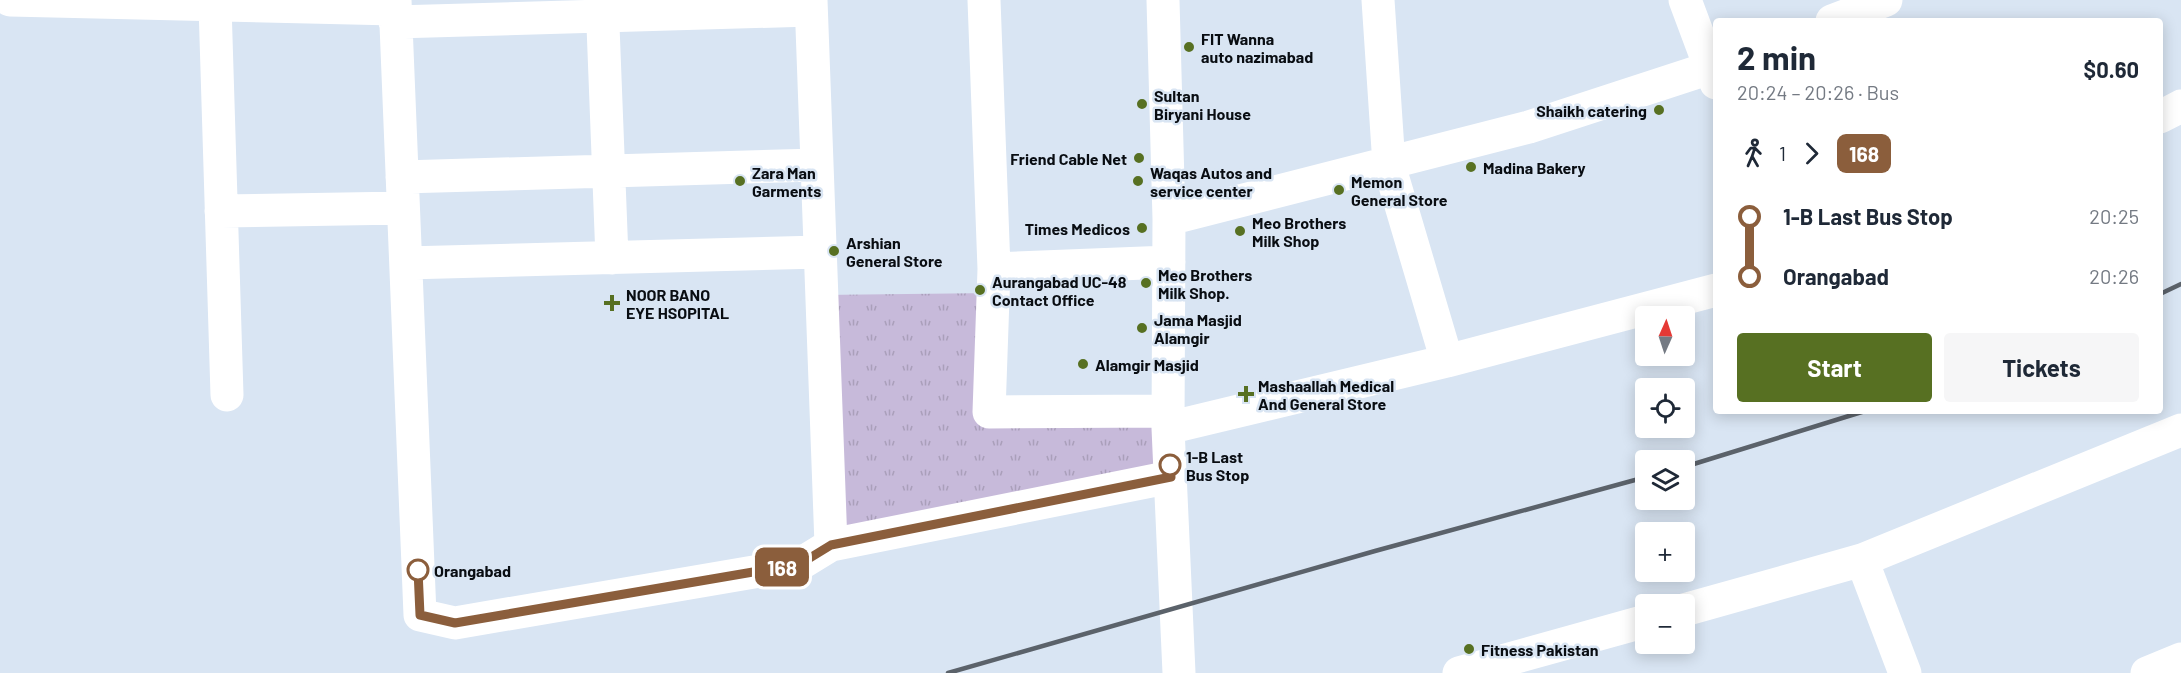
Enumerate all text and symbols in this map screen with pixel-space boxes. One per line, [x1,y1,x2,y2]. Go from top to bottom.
place label: FIT Wanna auto nazimabad [1201,29,1313,66]
text: 2 min [1737,37,1816,77]
marker: FIT Wanna auto nazimabad [1182,40,1196,54]
text: $0.60 [2084,56,2139,82]
text: 20:24 – 20:26 · Bus [1737,80,1899,104]
place label: Sultan Biryani House [1154,86,1251,123]
marker: Sultan Biryani House [1135,97,1149,111]
place label: Shaikh catering [1536,101,1647,120]
marker: Shaikh catering [1652,103,1666,117]
icon: walk [1737,137,1770,170]
icon: forward [1795,137,1828,170]
text: 1 [1779,141,1786,165]
text: 168 [1849,141,1879,166]
place label: Friend Cable Net [1010,149,1127,168]
marker: Friend Cable Net [1132,151,1146,165]
place label: Madina Bakery [1483,158,1586,177]
marker: Madina Bakery [1464,160,1478,174]
place label: Zara Man Garments [752,163,821,200]
place label: Waqas Autos and service center [1150,163,1272,200]
place label: Memon General Store [1351,172,1448,209]
marker: Zara Man Garments [733,174,747,188]
marker: Waqas Autos and service center [1131,174,1145,188]
marker: Memon General Store [1332,183,1346,197]
text: 1-B Last Bus Stop [1783,203,1953,229]
text: 20:25 [2089,204,2139,228]
place label: Meo Brothers Milk Shop [1252,213,1346,250]
place label: Times Medicos [1025,219,1130,238]
marker: Times Medicos [1135,221,1149,235]
marker: Meo Brothers Milk Shop [1233,224,1247,238]
place label: Arshian General Store [846,233,943,270]
marker: Arshian General Store [827,244,841,258]
text: Orangabad [1783,263,1889,289]
text: 20:26 [2089,264,2139,288]
place label: Meo Brothers Milk Shop. [1158,265,1252,302]
place label: Aurangabad UC-48 Contact Office [992,272,1127,309]
marker: Meo Brothers Milk Shop. [1139,276,1153,290]
marker: Aurangabad UC-48 Contact Office [973,283,987,297]
place label: NOOR BANO EYE HSOPITAL [626,285,729,322]
marker: NOOR BANO EYE HSOPITAL [603,294,621,312]
north arrow [1635,306,1695,366]
map controls [1635,306,1695,654]
place label: Jama Masjid Alamgir [1154,310,1242,347]
marker: Jama Masjid Alamgir [1135,321,1149,335]
button: Start [1737,333,1932,402]
button: Tickets [1944,333,2139,402]
place label: Alamgir Masjid [1095,355,1199,374]
marker: Alamgir Masjid [1076,357,1090,371]
place label: Mashaallah Medical And General Store [1258,376,1394,413]
button: locate [1635,378,1695,438]
marker: Mashaallah Medical And General Store [1239,387,1253,401]
place label: 1-B Last Bus Stop [1186,447,1249,484]
button: layers [1635,450,1695,510]
marker: 1-B Last Bus Stop [1159,454,1181,476]
button: + [1635,522,1695,582]
line badge: 168 [748,548,816,586]
text: 168 [767,555,797,580]
marker: Orangabad [407,559,429,581]
place label: Orangabad [434,561,511,580]
button: − [1635,594,1695,654]
place label: Fitness Pakistan [1481,640,1598,659]
marker: Fitness Pakistan [1462,642,1476,656]

